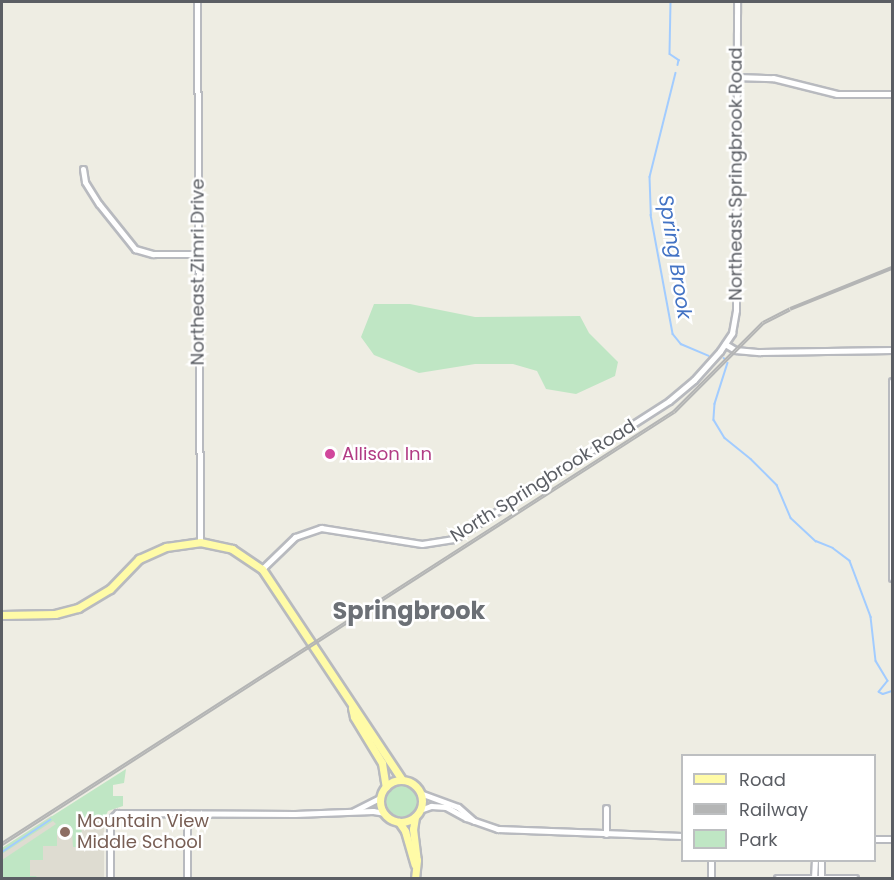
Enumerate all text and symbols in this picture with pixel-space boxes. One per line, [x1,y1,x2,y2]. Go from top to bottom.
street label: Northeast Springbrook Road [725,47,747,301]
street label: Northeast Zimri Drive [187,179,209,365]
water label: Spring Brook [653,193,697,321]
street label: North Springbrook Road [446,415,640,547]
place label: Allison Inn [342,443,432,465]
marker: Allison Inn [323,447,337,461]
district label: Springbrook [333,597,485,625]
legend [681,754,876,862]
text: Road [739,767,786,792]
text: Railway [739,797,808,822]
place label: Mountain View Middle School [77,811,209,854]
marker: Mountain View Middle School [58,825,72,839]
text: Park [739,827,778,852]

